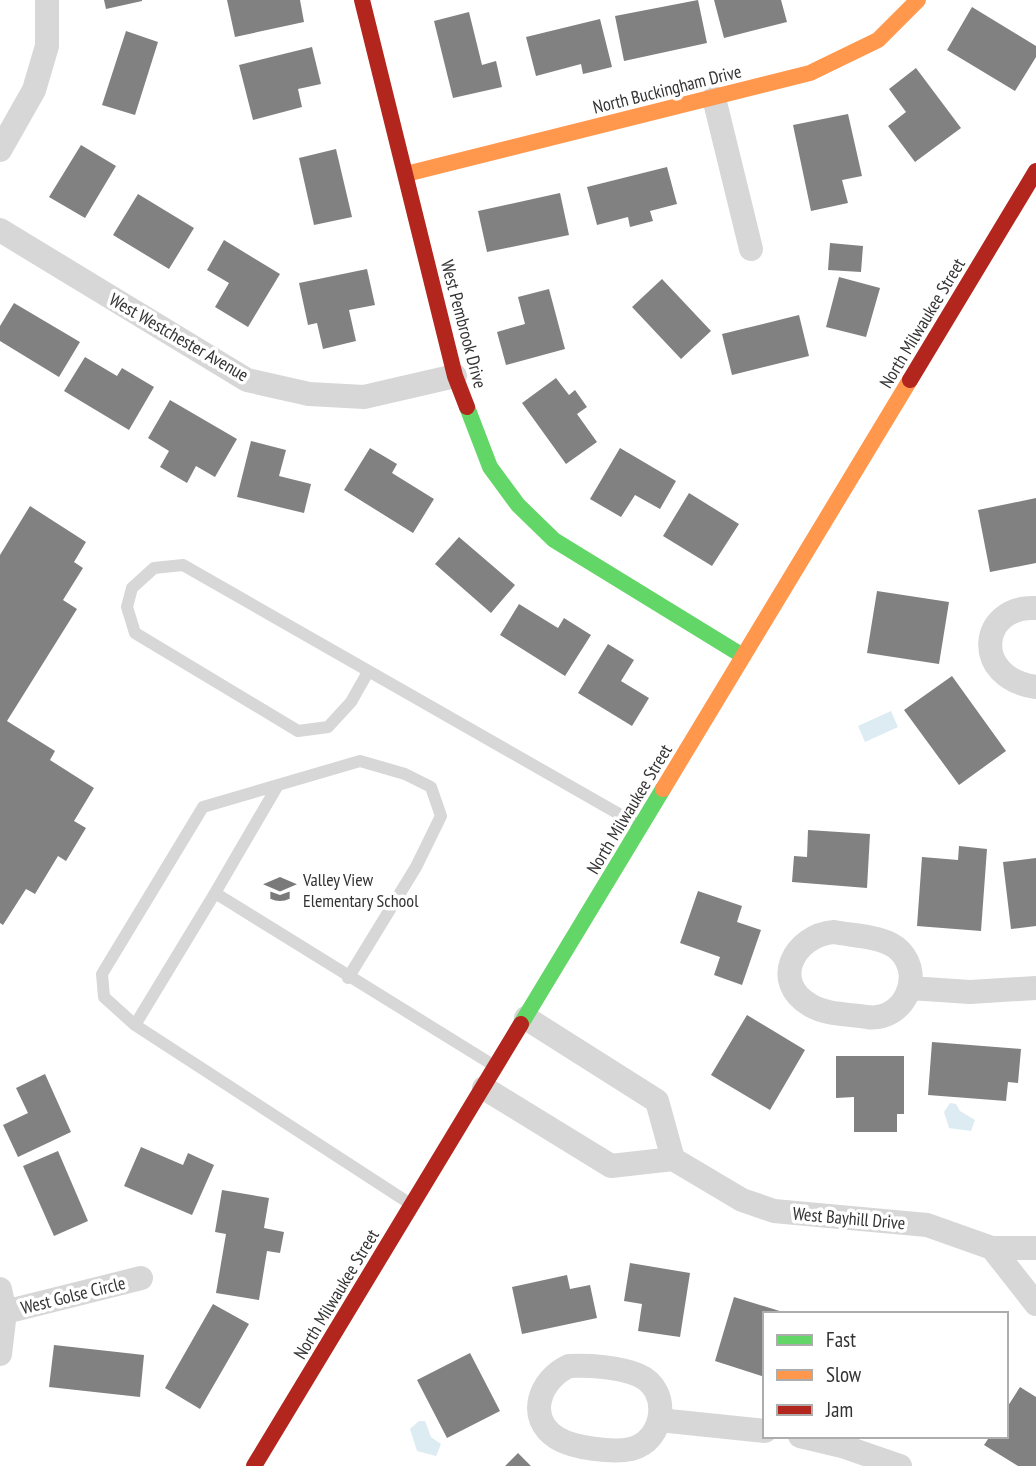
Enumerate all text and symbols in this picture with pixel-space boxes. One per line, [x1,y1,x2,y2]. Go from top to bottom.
street label: North Buckingham Drive [590,59,744,119]
street label: North Milwaukee Street [874,254,970,392]
street label: West Pembrook Drive [436,257,492,391]
street label: West Westchester Avenue [105,288,253,386]
street label: North Milwaukee Street [581,740,677,878]
place label: Valley View Elementary School [302,868,419,912]
school or university icon: Valley View Elementary School [263,872,297,906]
street label: West Bayhill Drive [792,1202,906,1234]
street label: North Milwaukee Street [288,1225,384,1363]
street label: West Golse Circle [18,1271,128,1319]
legend [763,1312,1008,1438]
text: Fast [826,1326,856,1353]
text: Slow [826,1361,862,1388]
text: Jam [825,1396,853,1423]

